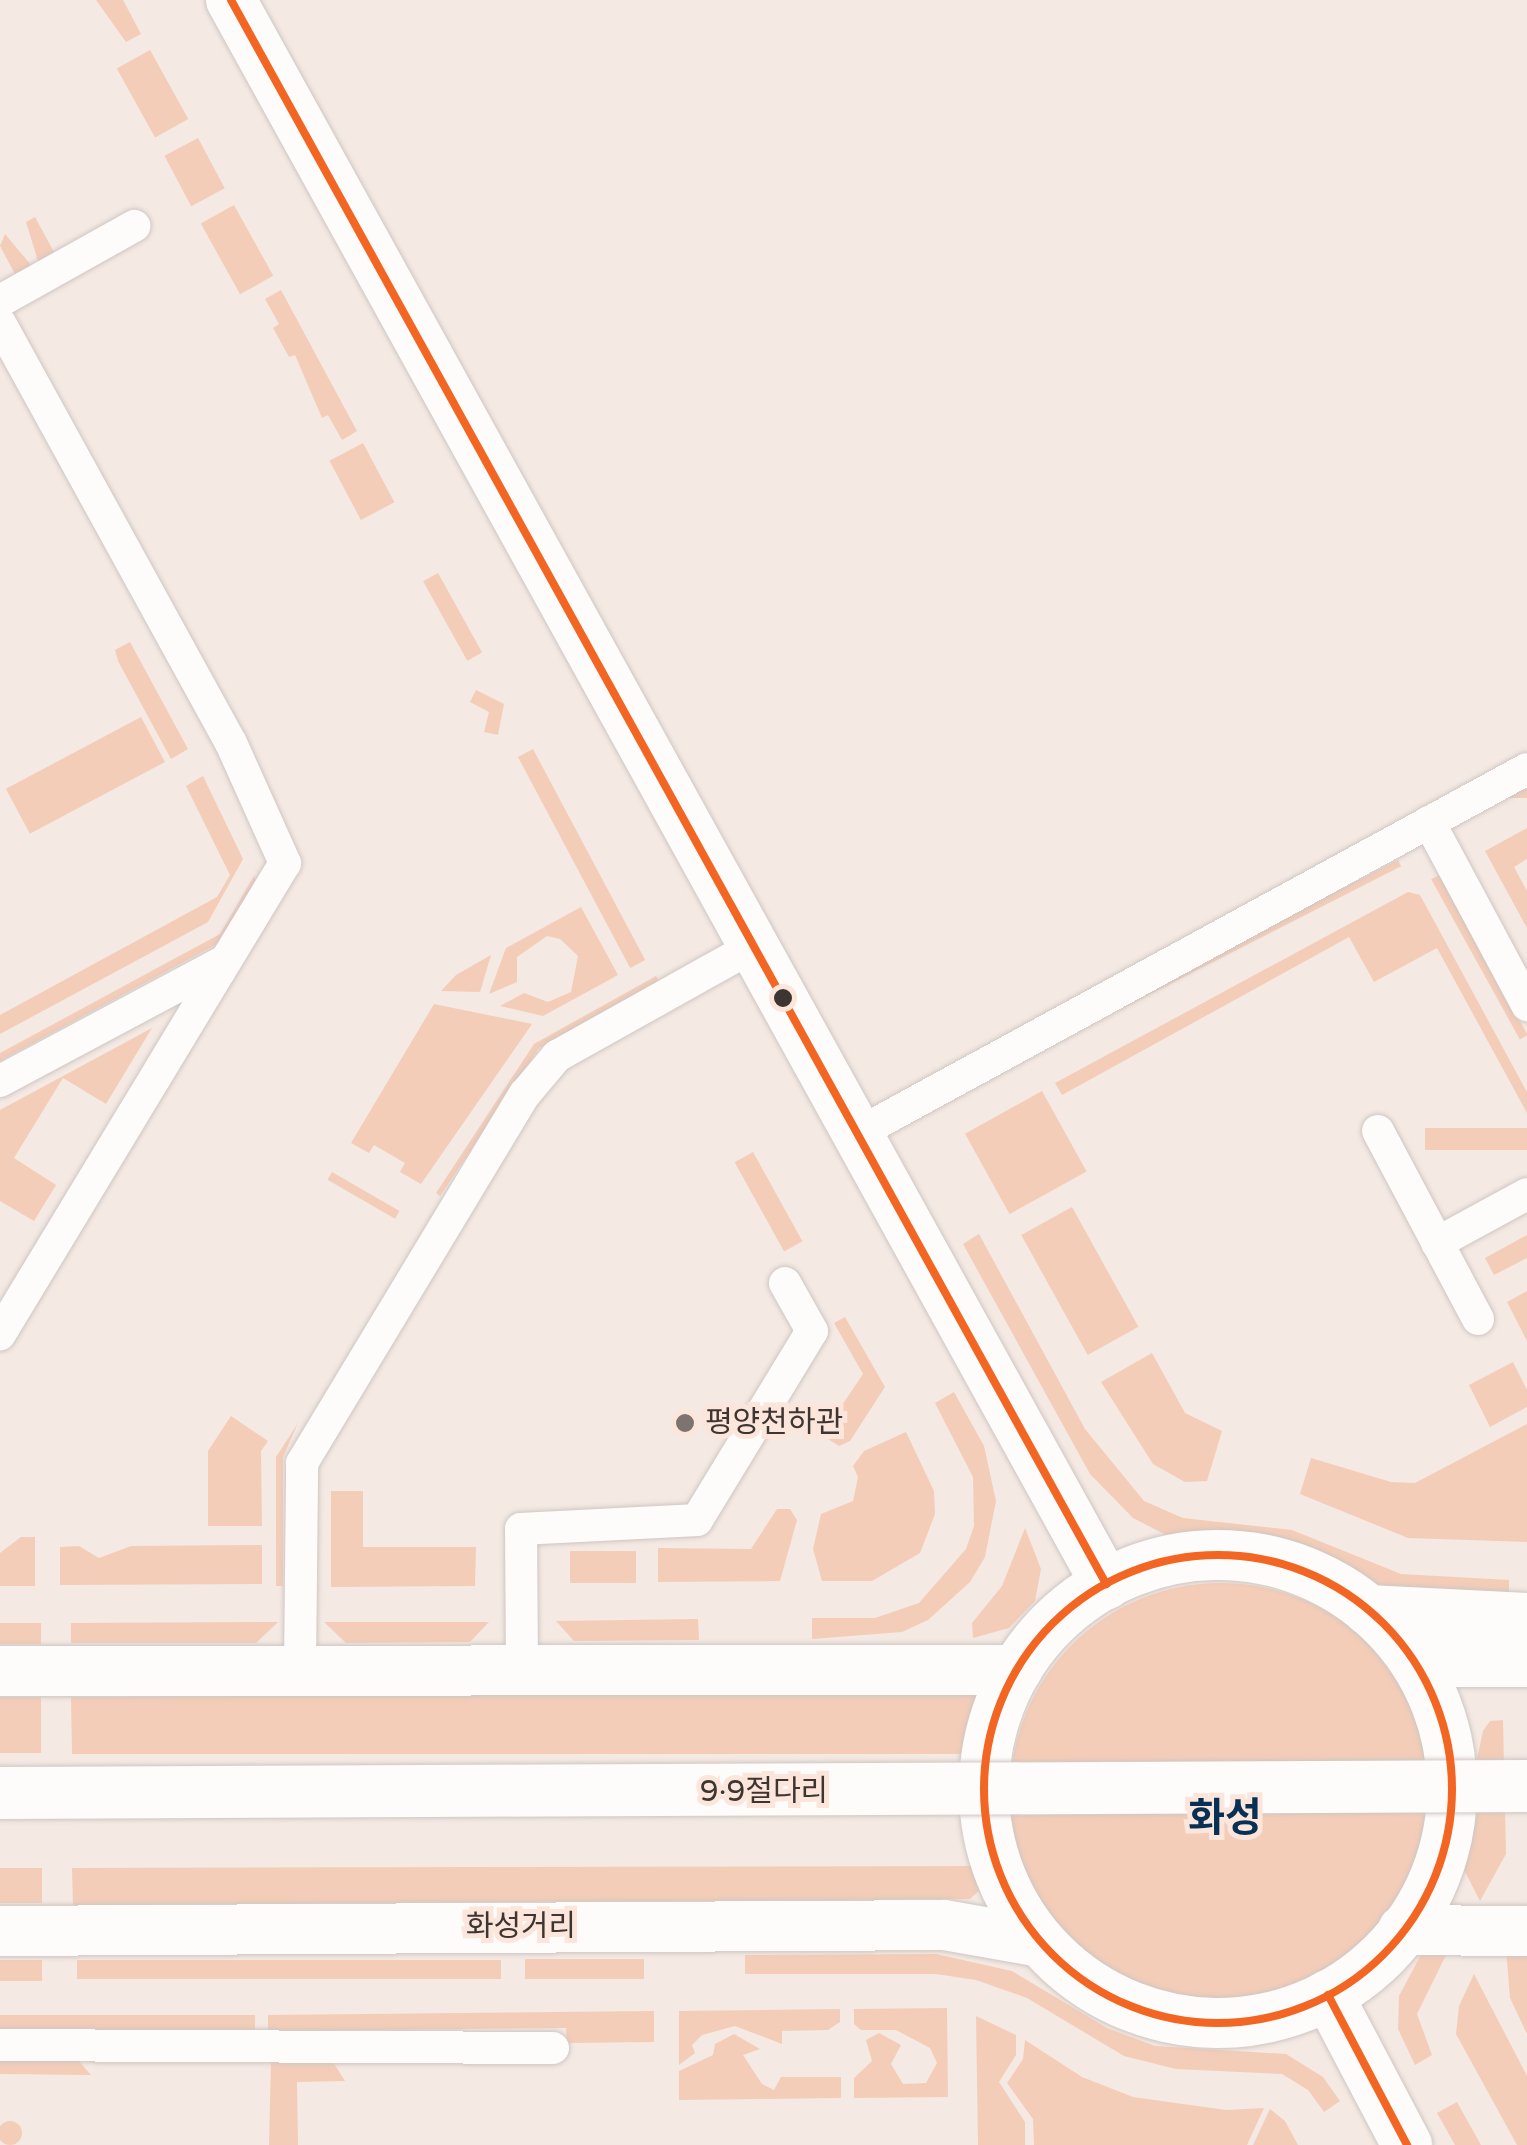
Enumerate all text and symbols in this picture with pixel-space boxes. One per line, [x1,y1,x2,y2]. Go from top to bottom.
unlabelled marker [773,988,793,1008]
place label: 평양천하관 [705,1405,843,1441]
marker: 평양천하관 [674,1412,696,1434]
street label: 9·9절다리 [700,1774,828,1810]
district label: 화성 [1188,1794,1262,1842]
street label: 화성거리 [466,1909,576,1945]

